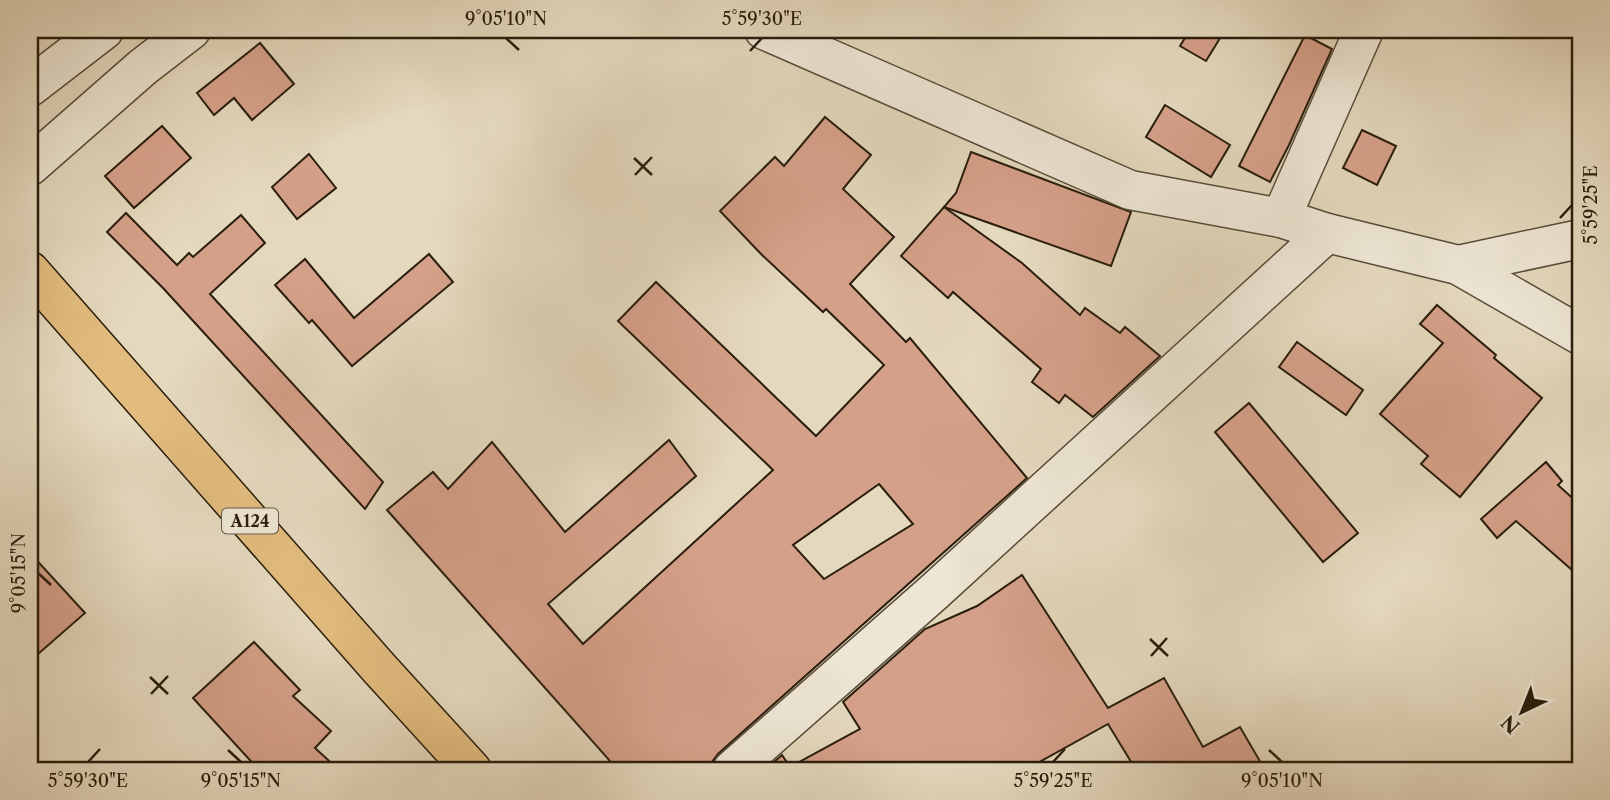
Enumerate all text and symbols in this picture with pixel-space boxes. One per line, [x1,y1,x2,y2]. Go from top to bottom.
text: 9°05'10"N [465,8,547,30]
text: 5°59'30"E [722,8,802,30]
text: 5°59'25"E [1580,165,1602,245]
road number: A124 [222,508,278,534]
text: 9°05'15"N [8,533,30,613]
north arrow [1488,678,1558,748]
text: N [1497,710,1525,738]
text: 5°59'30"E [48,770,128,792]
text: 9°05'15"N [201,770,281,792]
text: 5°59'25"E [1013,770,1093,792]
text: 9°05'10"N [1241,770,1323,792]

